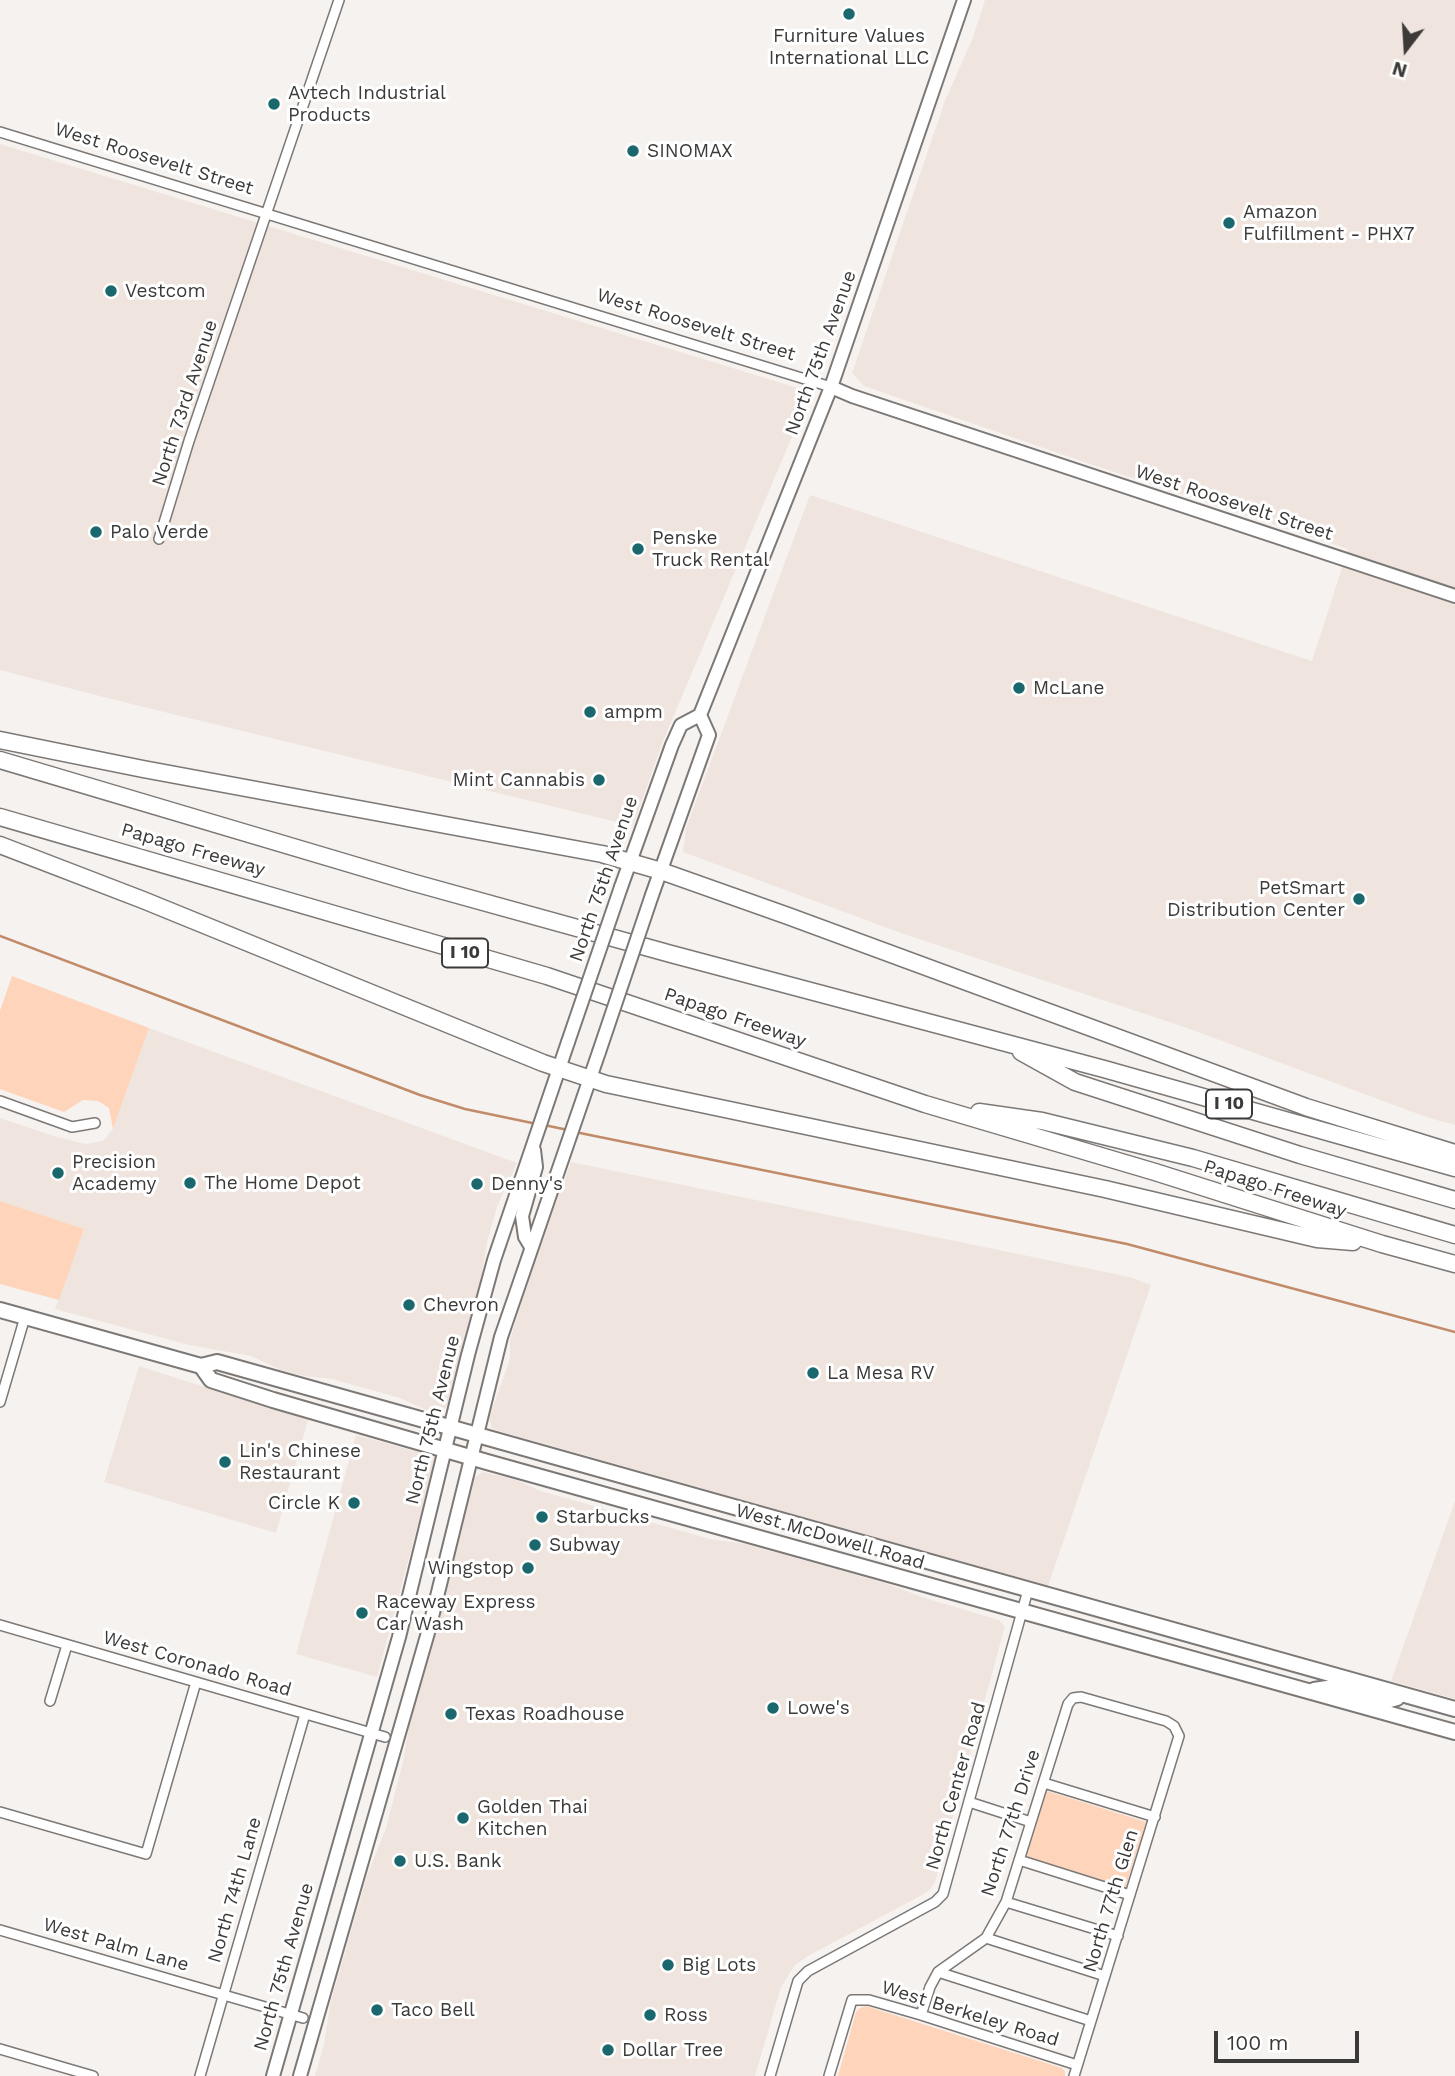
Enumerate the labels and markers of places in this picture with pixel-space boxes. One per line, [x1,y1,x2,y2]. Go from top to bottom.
marker: Furniture Values International LLC [841,6,857,22]
place label: Furniture Values International LLC [769,25,929,69]
place label: Avtech Industrial Products [288,82,446,126]
marker: Avtech Industrial Products [266,96,282,112]
place label: SINOMAX [647,140,733,162]
marker: SINOMAX [625,143,641,159]
place label: Amazon Fulfillment - PHX7 [1243,201,1414,245]
marker: Amazon Fulfillment - PHX7 [1221,215,1237,231]
place label: Vestcom [125,280,206,302]
marker: Vestcom [103,283,119,299]
place label: Palo Verde [110,521,209,543]
marker: Palo Verde [88,524,104,540]
place label: Penske Truck Rental [652,527,769,571]
marker: Penske Truck Rental [630,541,646,557]
place label: McLane [1033,677,1105,699]
marker: McLane [1011,680,1027,696]
place label: ampm [604,701,663,723]
marker: ampm [582,704,598,720]
place label: Mint Cannabis [453,769,585,791]
marker: Mint Cannabis [591,772,607,788]
place label: PetSmart Distribution Center [1167,877,1345,921]
marker: PetSmart Distribution Center [1351,891,1367,907]
place label: Precision Academy [72,1151,156,1195]
marker: Precision Academy [50,1165,66,1181]
place label: The Home Depot [204,1172,361,1194]
place label: Denny's [491,1173,563,1195]
marker: The Home Depot [182,1175,198,1191]
marker: Denny's [469,1176,485,1192]
place label: Chevron [423,1294,499,1316]
marker: Chevron [401,1297,417,1313]
place label: La Mesa RV [827,1362,935,1384]
marker: La Mesa RV [805,1365,821,1381]
place label: Lin's Chinese Restaurant [239,1440,361,1484]
marker: Lin's Chinese Restaurant [217,1454,233,1470]
place label: Circle K [268,1492,340,1514]
marker: Circle K [346,1495,362,1511]
place label: Starbucks [556,1506,649,1528]
marker: Starbucks [534,1509,550,1525]
place label: Subway [549,1534,620,1556]
marker: Subway [527,1537,543,1553]
place label: Wingstop [428,1557,514,1579]
marker: Wingstop [520,1560,536,1576]
place label: Raceway Express Car Wash [376,1591,536,1635]
marker: Raceway Express Car Wash [354,1605,370,1621]
place label: Lowe's [787,1697,850,1719]
marker: Lowe's [765,1700,781,1716]
place label: Texas Roadhouse [465,1703,624,1725]
marker: Texas Roadhouse [443,1706,459,1722]
place label: Golden Thai Kitchen [477,1796,588,1840]
marker: Golden Thai Kitchen [455,1810,471,1826]
place label: U.S. Bank [414,1850,501,1872]
marker: U.S. Bank [392,1853,408,1869]
place label: Big Lots [682,1954,756,1976]
marker: Big Lots [660,1957,676,1973]
place label: Taco Bell [391,1999,475,2021]
marker: Taco Bell [369,2002,385,2018]
place label: Ross [664,2004,708,2026]
marker: Ross [642,2007,658,2023]
place label: Dollar Tree [622,2039,723,2061]
marker: Dollar Tree [600,2042,616,2058]

